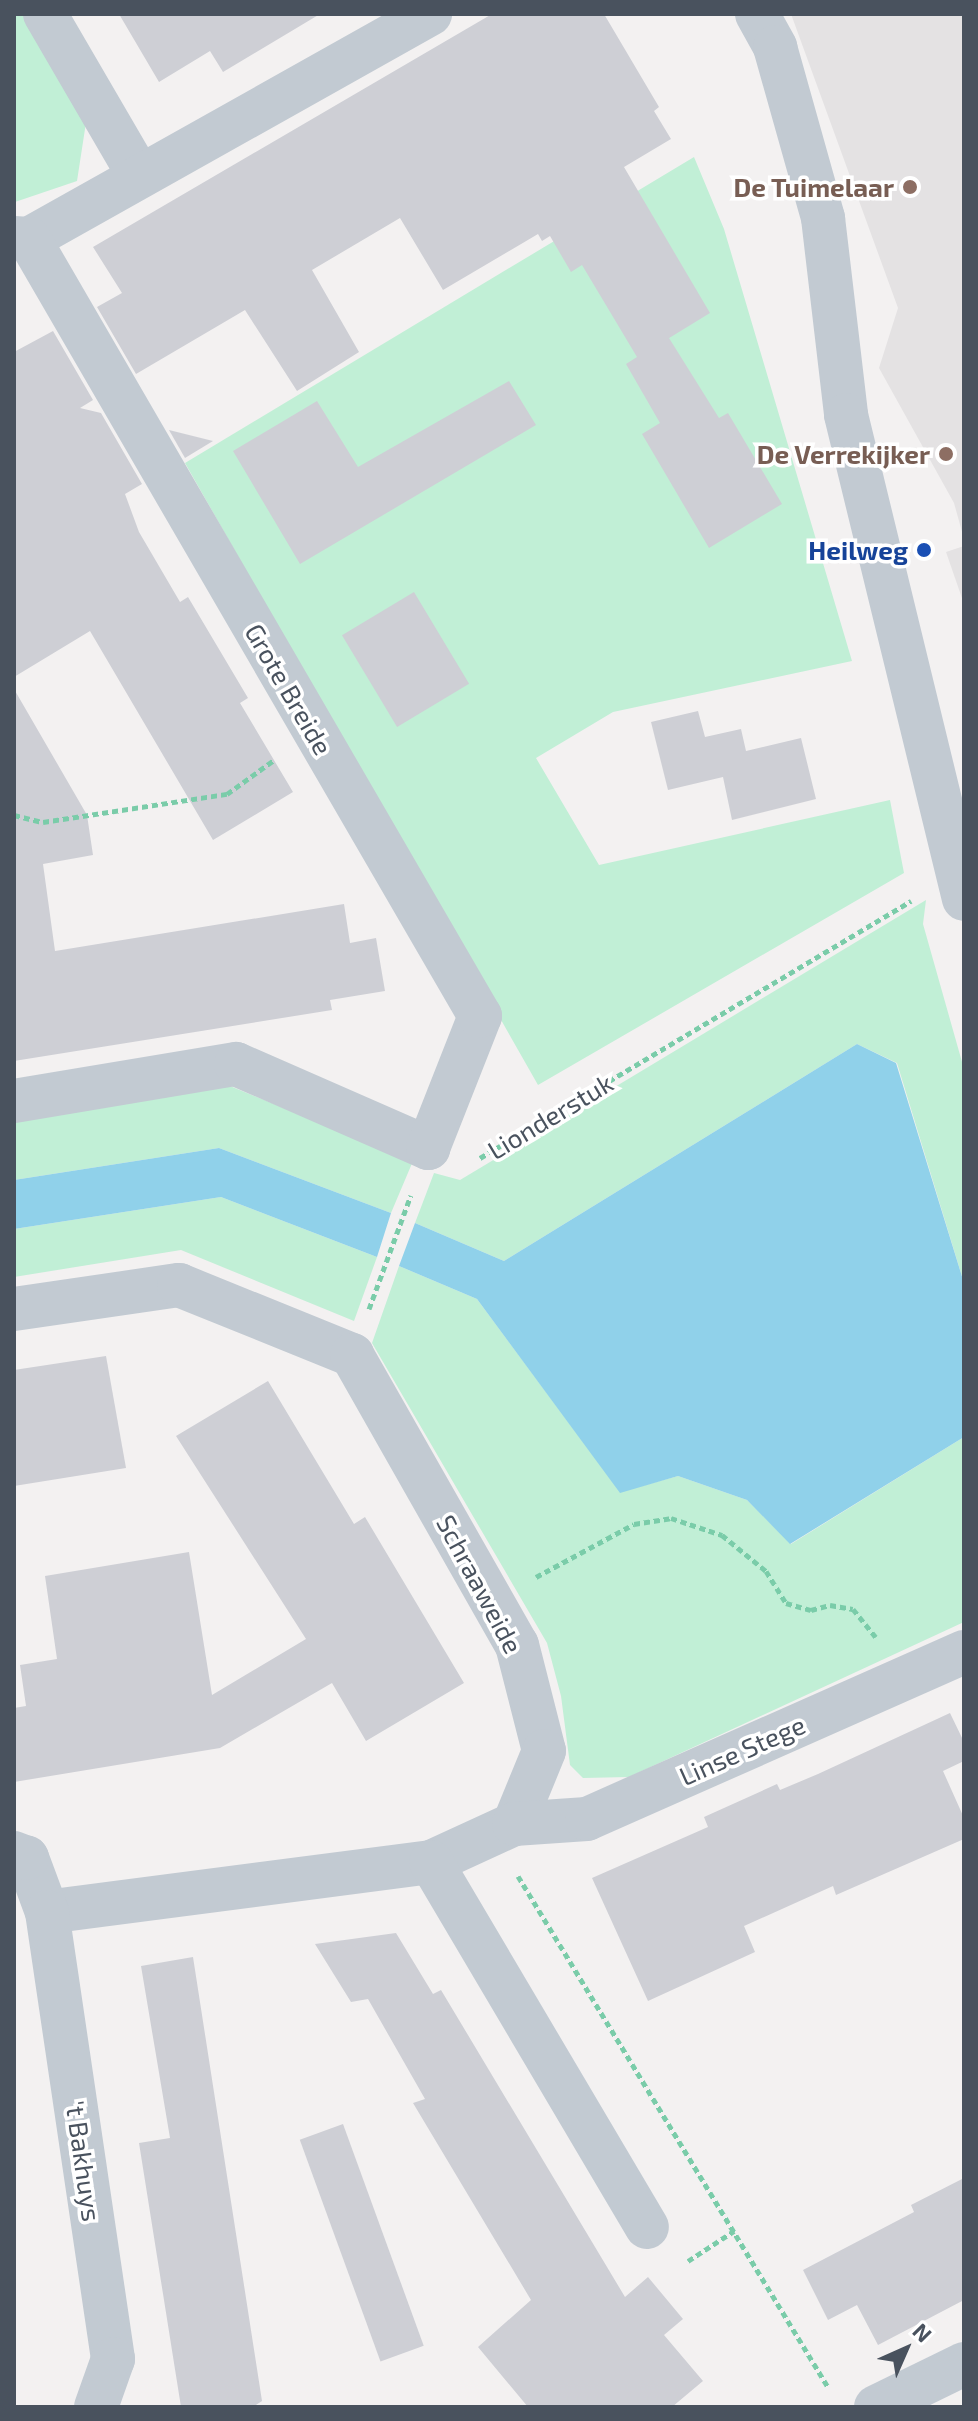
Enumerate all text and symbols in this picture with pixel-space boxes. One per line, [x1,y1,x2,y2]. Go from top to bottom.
place label: De Tuimelaar [733,171,894,203]
marker: De Tuimelaar [901,178,919,196]
place label: De Verrekijker [756,438,930,470]
marker: De Verrekijker [937,445,955,463]
place label: Heilweg [808,534,908,566]
marker: Heilweg [915,541,933,559]
street label: Grote Breide [239,618,339,760]
street label: Lionderstuk [482,1067,618,1165]
street label: Schraaweide [431,1510,529,1658]
street label: Linse Stege [674,1708,810,1792]
street label: 't Bakhuys [60,2099,108,2223]
north arrow [866,2309,946,2389]
text: N [908,2317,938,2347]

